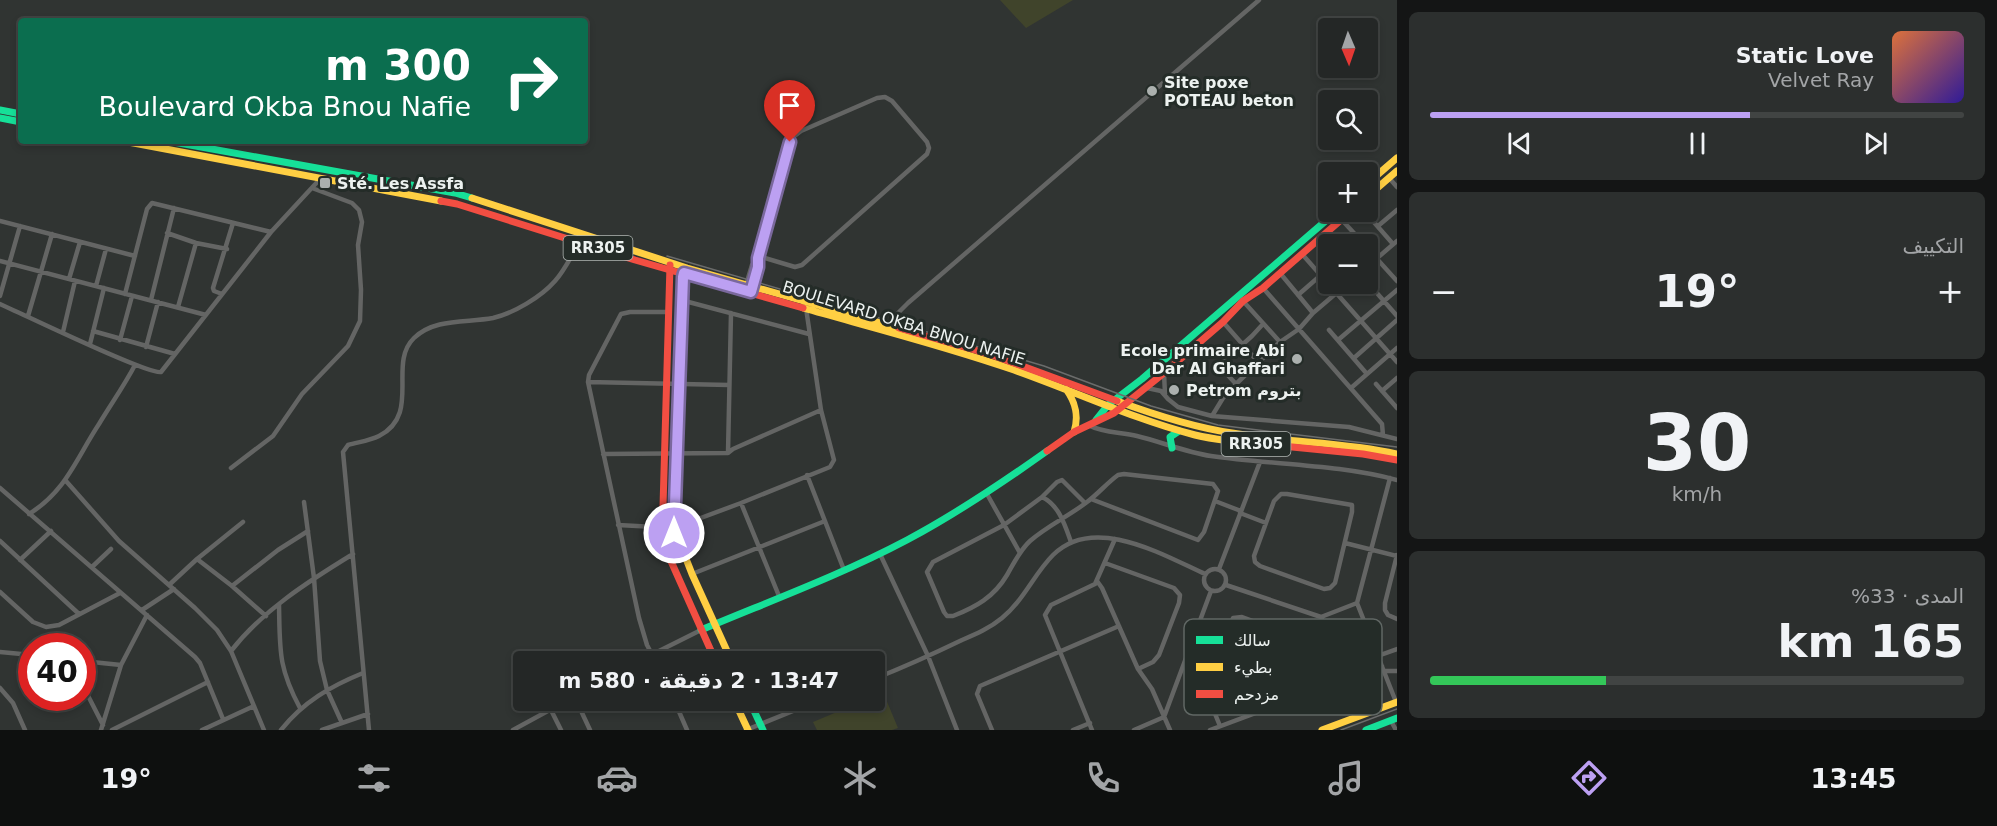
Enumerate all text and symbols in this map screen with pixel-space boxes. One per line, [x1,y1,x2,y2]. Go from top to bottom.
north arrow [1318,18,1378,78]
map controls [1318,18,1378,294]
text: 300 m [325,41,471,90]
icon: right [492,42,570,120]
text: Static Love [1736,43,1874,68]
text: Velvet Ray [1768,68,1874,92]
place label: Site poxe POTEAU beton [1164,73,1294,110]
pin [764,80,815,142]
marker: Site poxe POTEAU beton [1145,84,1159,98]
icon: arrive [773,89,806,122]
button: search [1318,90,1378,150]
text: Boulevard Okba Bnou Nafie [98,91,471,122]
icon: previous [1503,127,1536,160]
icon: pause [1681,127,1714,160]
icon: next [1859,127,1892,160]
button: + [1318,162,1378,222]
place label: Sté. Les Assfa [337,174,464,193]
marker: Sté. Les Assfa [318,176,332,190]
button: − [1318,234,1378,294]
text: التكييف [1902,234,1964,258]
road number: RR305 [564,236,632,260]
text: 19° [1654,265,1740,318]
text: − [1430,272,1458,311]
text: + [1936,272,1964,311]
street label: BOULEVARD OKBA BNOU NAFIE [780,277,1028,369]
place label: Ecole primaire Abi Dar Al Ghaffari [1120,341,1285,378]
marker: Ecole primaire Abi Dar Al Ghaffari [1290,352,1304,366]
place label: Petrom بتروم [1186,381,1302,400]
marker: Petrom بتروم [1167,383,1181,397]
text: 30 [1643,398,1751,488]
road number: RR305 [1222,432,1290,456]
text: km/h [1672,482,1722,506]
position arrow [642,501,706,565]
text: المدى · 33% [1851,584,1964,608]
text: 165 km [1778,615,1964,668]
legend [1184,619,1382,715]
text: سالك [1234,631,1271,650]
speed limit sign: 40 [18,633,96,711]
text: بطيء [1234,658,1272,678]
text: 13:47 · 2 دقيقة · 580 m [559,668,839,693]
text: مزدحم [1234,685,1279,705]
icon: filters [353,757,395,799]
icon: car [596,757,638,799]
icon: climate [839,757,881,799]
icon: phone [1082,757,1124,799]
icon: music [1325,757,1367,799]
icon: directions [1568,757,1610,799]
text: 19° [101,763,152,794]
text: 13:45 [1811,763,1897,794]

